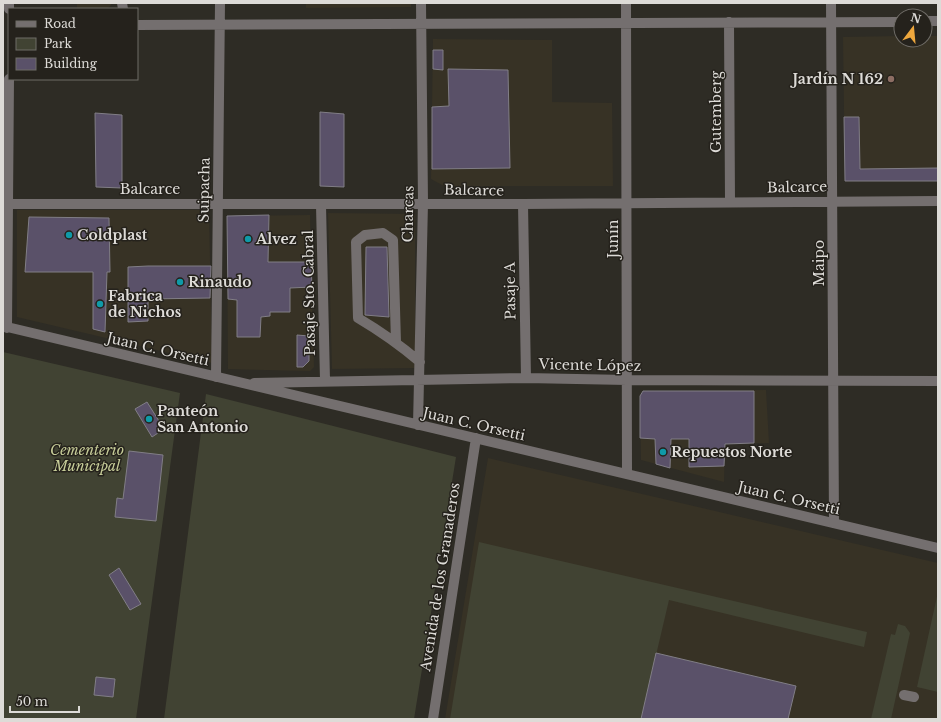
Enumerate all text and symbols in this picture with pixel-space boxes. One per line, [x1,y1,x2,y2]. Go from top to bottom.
legend [8,8,138,80]
north arrow [893,8,933,48]
text: N [909,10,923,27]
text: Road [44,16,76,31]
text: Park [44,36,72,51]
text: Building [44,56,98,71]
street label: Gutemberg [707,70,725,153]
place label: Jardín N 162 [790,70,883,88]
marker: Jardín N 162 [886,74,896,84]
street label: Suipacha [194,157,214,223]
street label: Balcarce [767,177,827,197]
street label: Balcarce [120,180,180,198]
street label: Balcarce [444,180,504,200]
street label: Charcas [399,185,417,243]
street label: Junín [604,219,622,260]
place label: Coldplast [77,226,148,244]
street label: Pasaje Sto. Cabral [299,229,319,356]
marker: Coldplast [64,230,74,240]
place label: Alvez [255,230,297,248]
marker: Alvez [243,234,253,244]
street label: Maipo [810,240,828,286]
street label: Pasaje A [500,262,520,320]
place label: Rinaudo [188,273,252,291]
marker: Rinaudo [175,277,185,287]
place label: Fabrica de Nichos [108,287,182,321]
marker: Fabrica de Nichos [95,299,105,309]
street label: Juan C. Orsetti [103,328,211,370]
street label: Vicente López [537,355,642,375]
place label: Panteón San Antonio [157,402,248,436]
street label: Juan C. Orsetti [419,403,527,445]
marker: Panteón San Antonio [144,414,154,424]
park label: Cementerio Municipal [50,441,124,475]
place label: Repuestos Norte [671,443,792,461]
marker: Repuestos Norte [658,447,668,457]
street label: Juan C. Orsetti [734,477,842,519]
street label: Avenida de los Granaderos [416,481,464,674]
scale bar [10,688,79,714]
text: 50 m [16,694,48,709]

